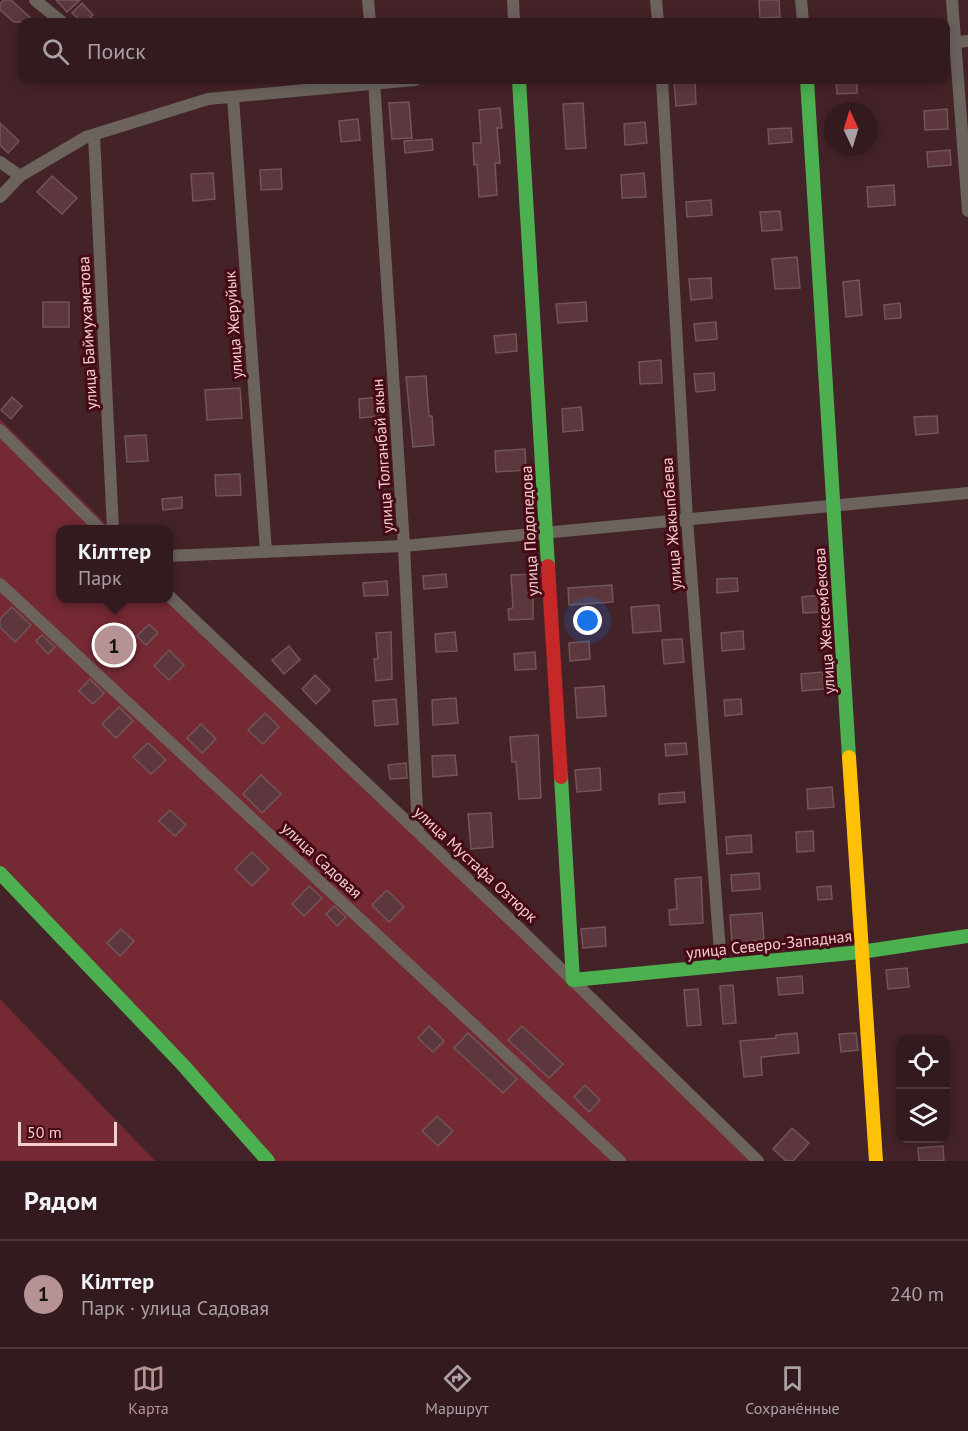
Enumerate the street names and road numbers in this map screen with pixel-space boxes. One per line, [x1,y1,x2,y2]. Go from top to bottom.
street label: улица Баймухаметова [73,256,101,410]
street label: улица Жеруйык [219,270,247,380]
street label: улица Толганбай акын [367,378,397,534]
street label: улица Жакыпбаева [656,457,686,591]
street label: улица Подопедова [516,465,542,597]
street label: улица Жексембекова [809,547,839,695]
street label: улица Мустафа Озтюрк [410,802,542,927]
street label: улица Садовая [278,818,366,902]
street label: улица Северо-Западная [685,925,853,963]

